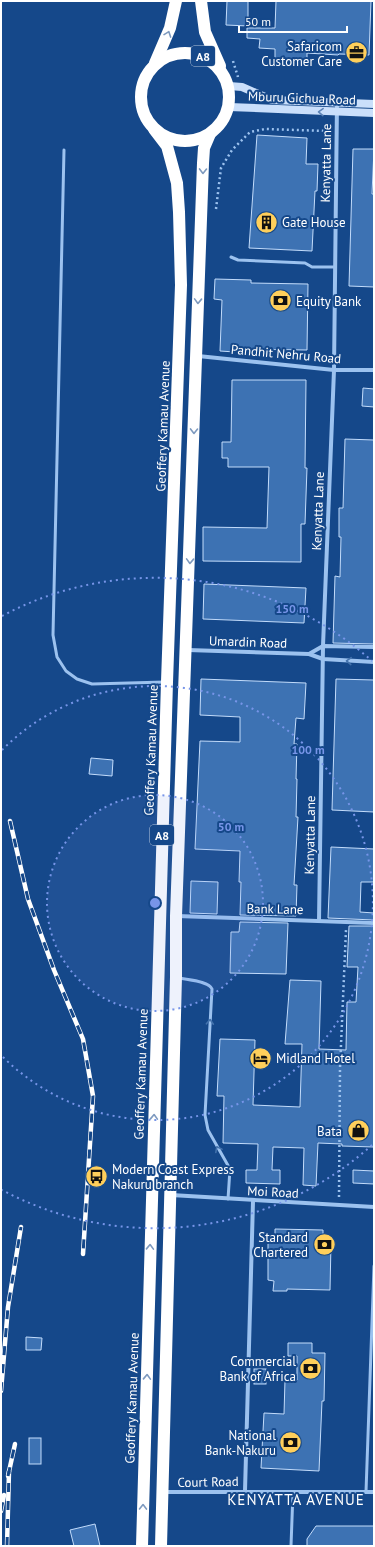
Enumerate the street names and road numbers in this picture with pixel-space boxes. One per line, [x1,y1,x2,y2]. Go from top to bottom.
road number: A8 [191,46,215,66]
street label: Mburu Gichua Road [248,88,356,108]
street label: Kenyatta Lane [317,123,335,203]
street label: Pandhit Nehru Road [230,341,342,367]
street label: Geoffery Kamau Avenue [152,360,174,492]
street label: Kenyatta Lane [308,471,328,551]
street label: Umardin Road [208,632,288,652]
street label: Geoffery Kamau Avenue [140,684,162,816]
street label: Kenyatta Lane [301,795,319,875]
road number: A8 [150,825,174,845]
street label: Bank Lane [246,900,304,918]
street label: Geoffery Kamau Avenue [130,1008,152,1140]
street label: Moi Road [247,1182,299,1202]
street label: Geoffery Kamau Avenue [121,1332,143,1464]
street label: Court Road [177,1473,239,1491]

